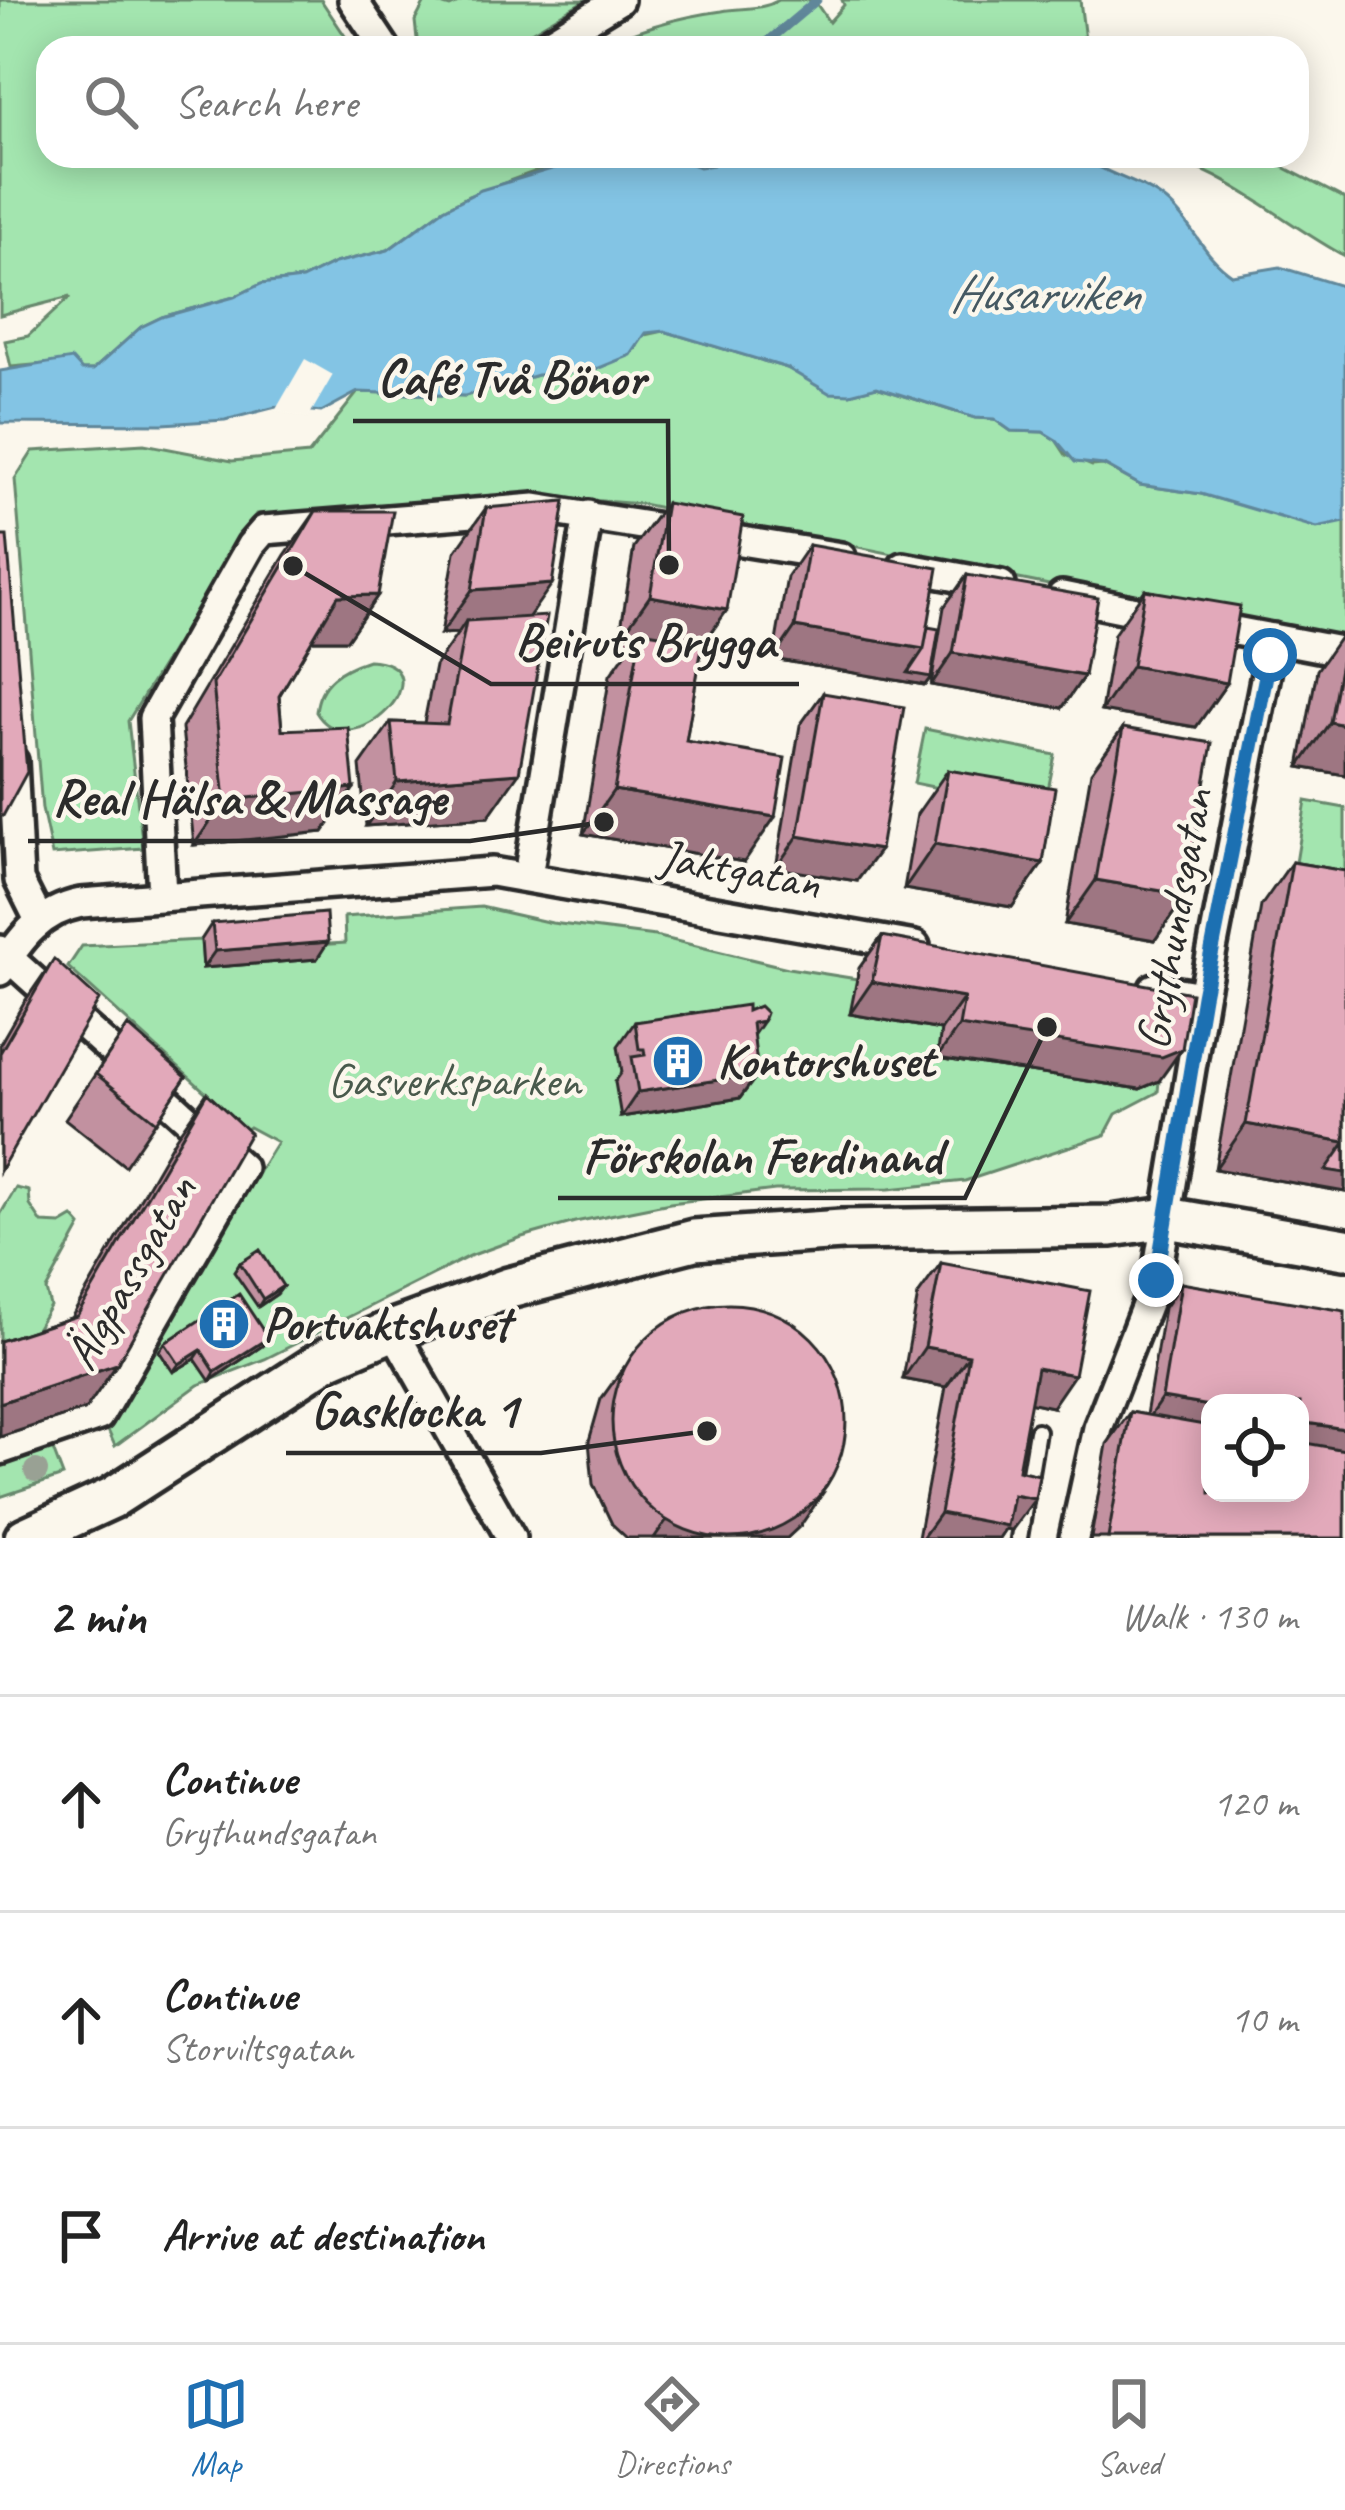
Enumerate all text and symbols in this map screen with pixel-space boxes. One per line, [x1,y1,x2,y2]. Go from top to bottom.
search box [36,36,1309,168]
icon: search [78,69,144,135]
text: Search here [174,74,357,131]
water label: Husarviken [950,261,1142,325]
callout: Café Två Bönor [353,334,668,421]
text: Café Två Bönor [377,346,650,410]
callout: Beiruts Brygga [491,597,799,684]
text: Beiruts Brygga [515,609,779,673]
route start [1243,628,1297,682]
callout: Real Hälsa & Massage [28,754,470,841]
text: Real Hälsa & Massage [52,766,450,830]
street label: Grythundsgatan [1122,783,1227,1054]
street label: Jaktgatan [653,825,825,913]
place label: Kontorshuset [717,1031,940,1091]
building icon: Kontorshuset [650,1033,706,1089]
park label: Gasverksparken [327,1050,583,1110]
callout: Förskolan Ferdinand [558,1111,965,1198]
text: Förskolan Ferdinand [582,1124,950,1188]
street label: Älgpassgatan [50,1164,210,1380]
route end [1129,1253,1183,1307]
place label: Portvaktshuset [263,1294,517,1354]
building icon: Portvaktshuset [196,1296,252,1352]
callout: Gasklocka 1 [286,1366,541,1453]
text: Gasklocka 1 [311,1378,522,1442]
map controls [1201,1394,1309,1502]
button: locate [1201,1394,1309,1502]
text: 2 min [48,1584,146,1648]
text: Walk · 130 m [1121,1592,1297,1641]
text: Continue [162,1751,296,1808]
icon: ahead [48,1771,114,1837]
text: 120 m [1213,1779,1297,1828]
text: Grythundsgatan [162,1808,376,1857]
text: Continue [162,1967,296,2024]
icon: ahead [48,1987,114,2053]
text: 10 m [1231,1995,1297,2044]
text: Storviltsgatan [162,2024,353,2073]
icon: arrive [48,2203,114,2269]
text: Arrive at destination [162,2207,484,2264]
tab: Map [183,2371,249,2485]
tab: Directions [615,2371,730,2485]
tab: Saved [1096,2371,1162,2485]

